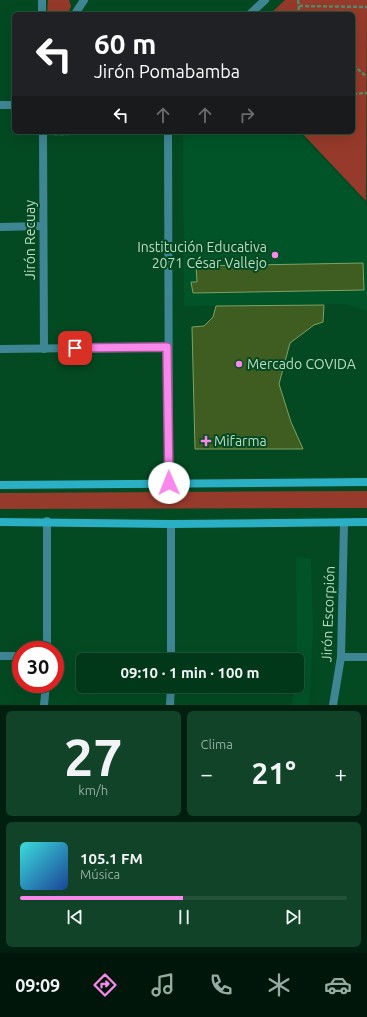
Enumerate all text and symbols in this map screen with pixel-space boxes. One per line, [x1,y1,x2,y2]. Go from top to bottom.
icon: left [28,28,80,80]
text: 60 m [94,28,156,59]
text: Jirón Pomabamba [94,61,240,81]
icon: left [110,104,132,126]
icon: ahead [152,104,174,126]
icon: ahead [194,104,216,126]
icon: right [236,104,258,126]
street label: Jirón Recuay [22,200,38,280]
place label: Institución Educativa 2071 César Vallejo [137,239,267,271]
marker: Institución Educativa 2071 César Vallejo [270,250,280,260]
pin [58,331,92,365]
icon: arrive [64,337,86,359]
place label: Mercado COVIDA [247,356,356,372]
marker: Mercado COVIDA [234,359,244,369]
place label: Mifarma [214,433,267,449]
marker: Mifarma [201,436,211,446]
position arrow [148,462,190,504]
street label: Jirón Escorpión [318,565,338,663]
speed limit sign: 30 [12,641,64,693]
text: 09:10 · 1 min · 100 m [121,664,259,681]
text: 27 [64,728,123,786]
text: Clima [201,737,233,751]
text: 21° [252,756,296,790]
text: − [201,761,213,786]
text: + [335,761,347,786]
text: km/h [78,783,108,797]
text: 105.1 FM [80,850,143,867]
text: Música [80,867,120,881]
icon: previous [64,906,86,928]
icon: pause [173,906,195,928]
icon: next [282,906,304,928]
icon: directions [91,971,119,999]
icon: music [149,971,177,999]
icon: phone [207,971,235,999]
icon: climate [265,971,293,999]
icon: car [324,971,352,999]
text: 09:09 [15,975,60,995]

